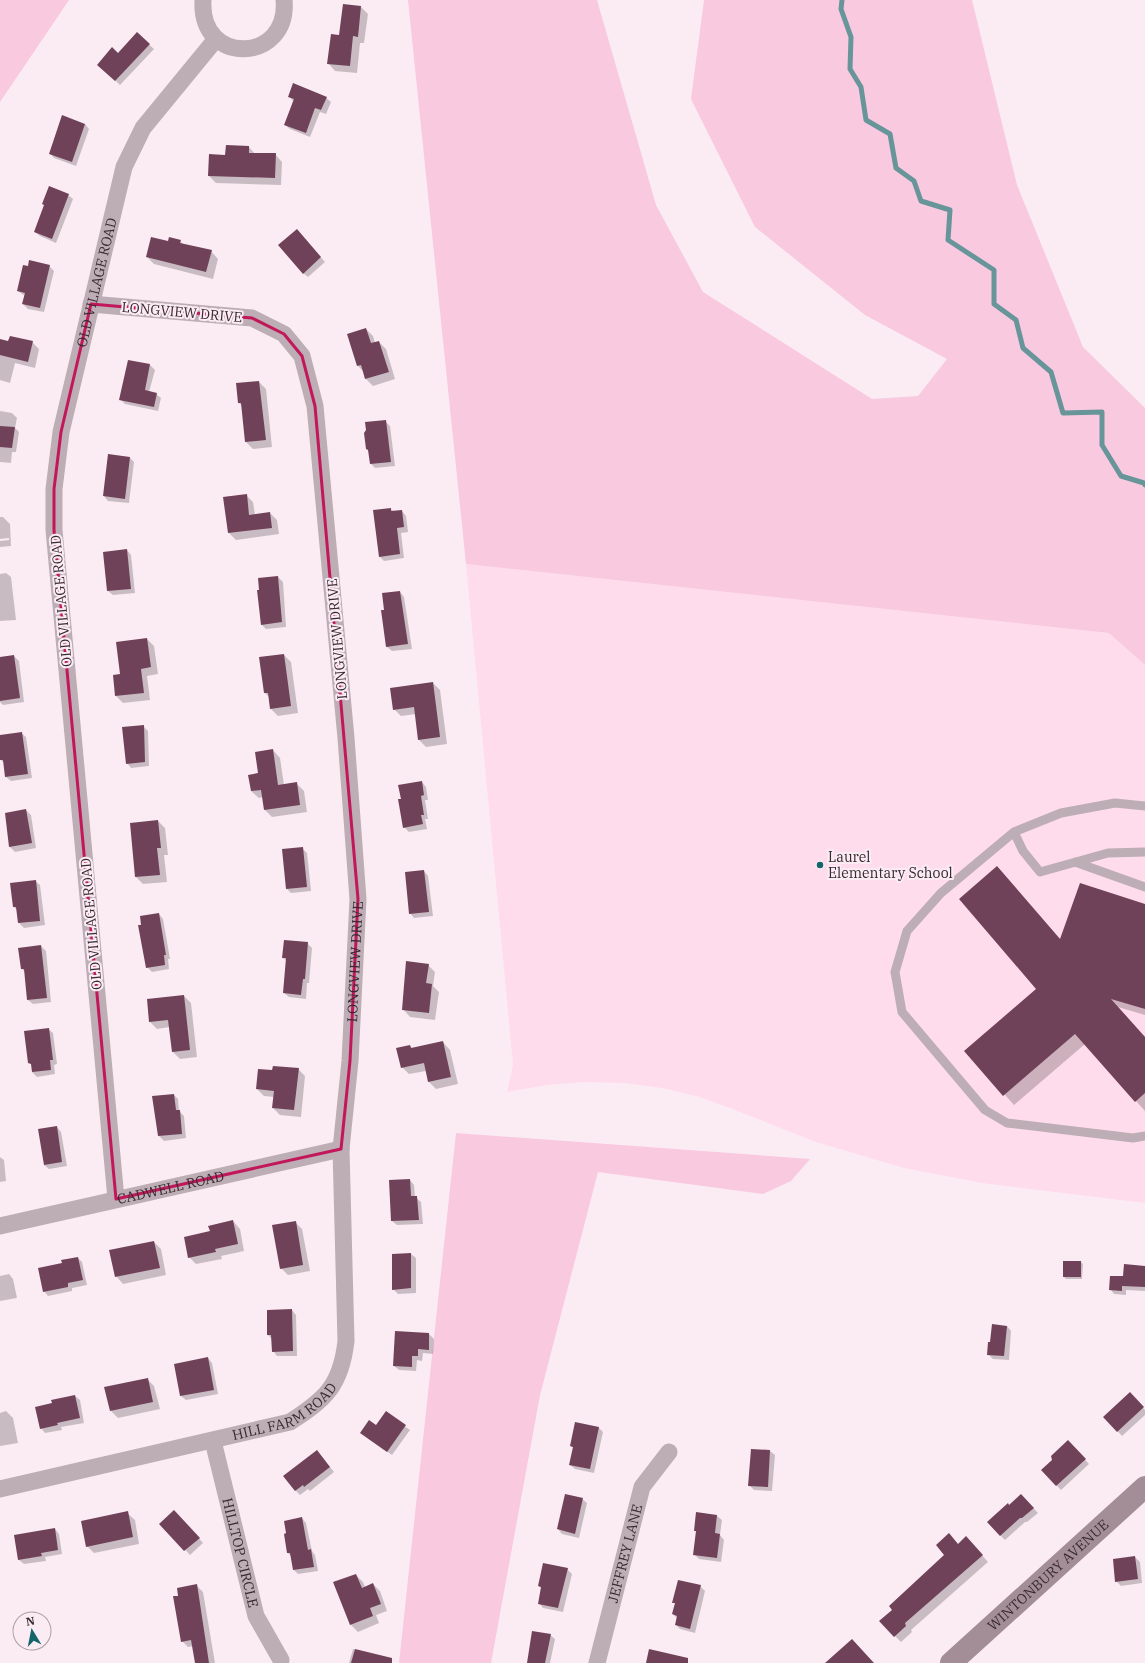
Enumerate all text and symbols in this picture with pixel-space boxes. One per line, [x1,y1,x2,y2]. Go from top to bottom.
street label: OLD VILLAGE ROAD [72,216,121,349]
street label: LONGVIEW DRIVE [121,298,243,326]
street label: OLD VILLAGE ROAD [46,534,76,668]
street label: LONGVIEW DRIVE [323,578,351,700]
place label: Laurel Elementary School [828,848,953,882]
street label: OLD VILLAGE ROAD [76,857,106,991]
marker: Laurel Elementary School [815,860,825,870]
street label: LONGVIEW DRIVE [343,900,367,1023]
street label: CADWELL ROAD [116,1167,226,1208]
street label: HILL FARM ROAD [230,1379,341,1444]
street label: HILLTOP CIRCLE [218,1496,263,1609]
street label: JEFFREY LANE [604,1502,646,1605]
street label: WINTONBURY AVENUE [984,1515,1112,1635]
north arrow [12,1611,52,1651]
text: N [25,1613,36,1629]

